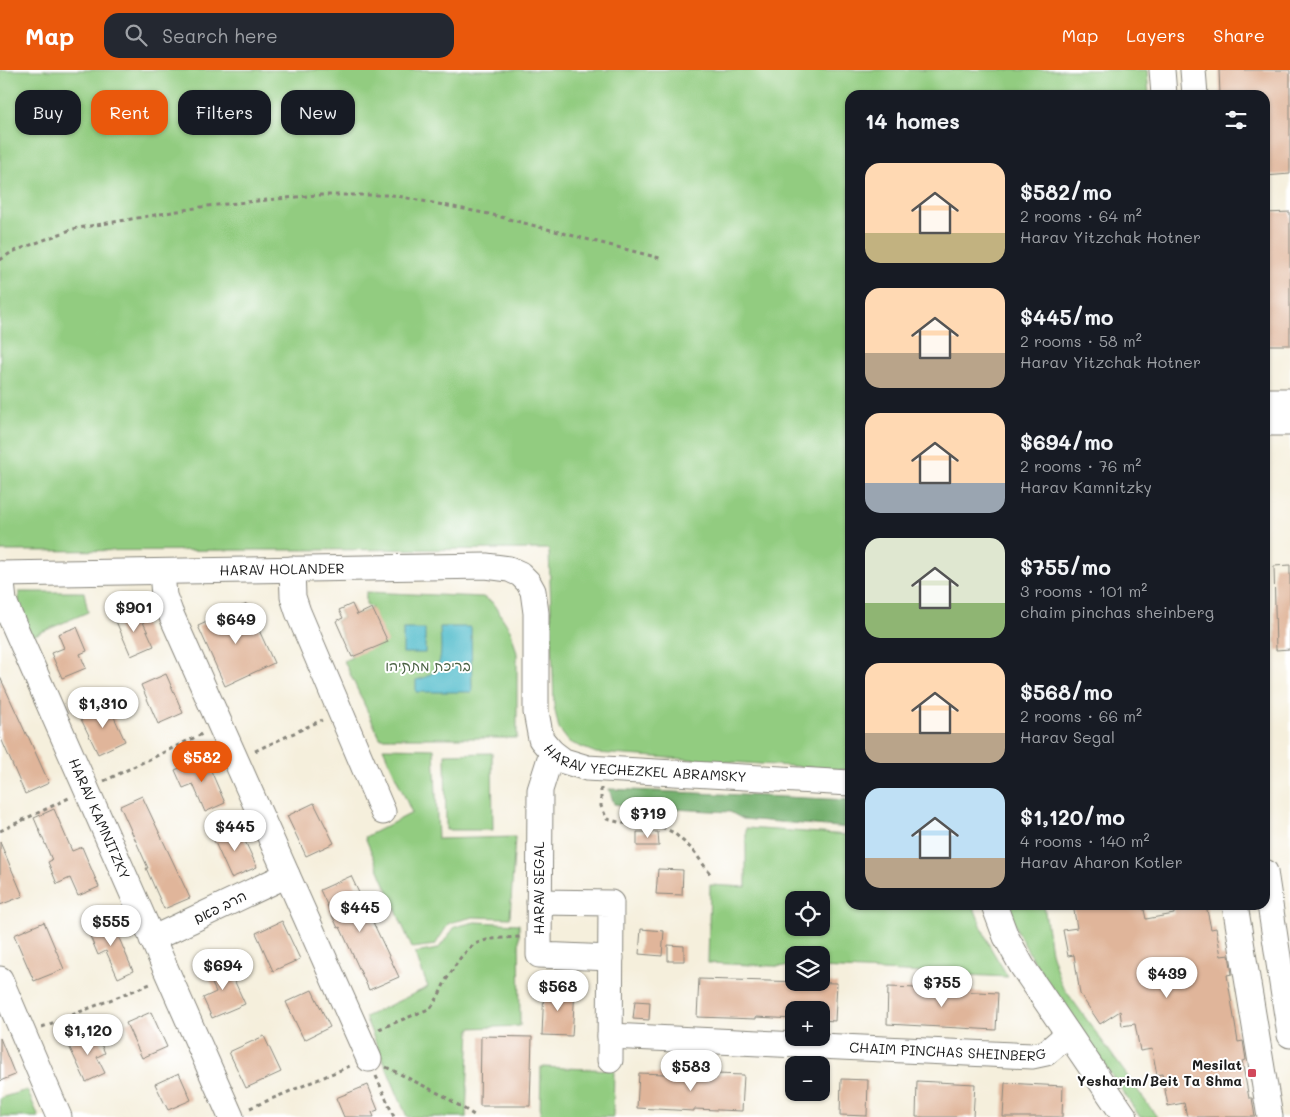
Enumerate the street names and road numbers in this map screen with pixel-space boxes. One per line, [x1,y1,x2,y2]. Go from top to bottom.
street label: HARAV HOLANDER [219,558,345,579]
street label: HARAV YECHEZKEL ABRAMSKY [540,739,747,786]
street label: HARAV KAMNITZKY [65,755,135,882]
street label: HARAV SEGAL [529,841,548,935]
street label: הרב פאם [190,886,249,928]
street label: CHAIM PINCHAS SHEINBERG [849,1037,1048,1065]

